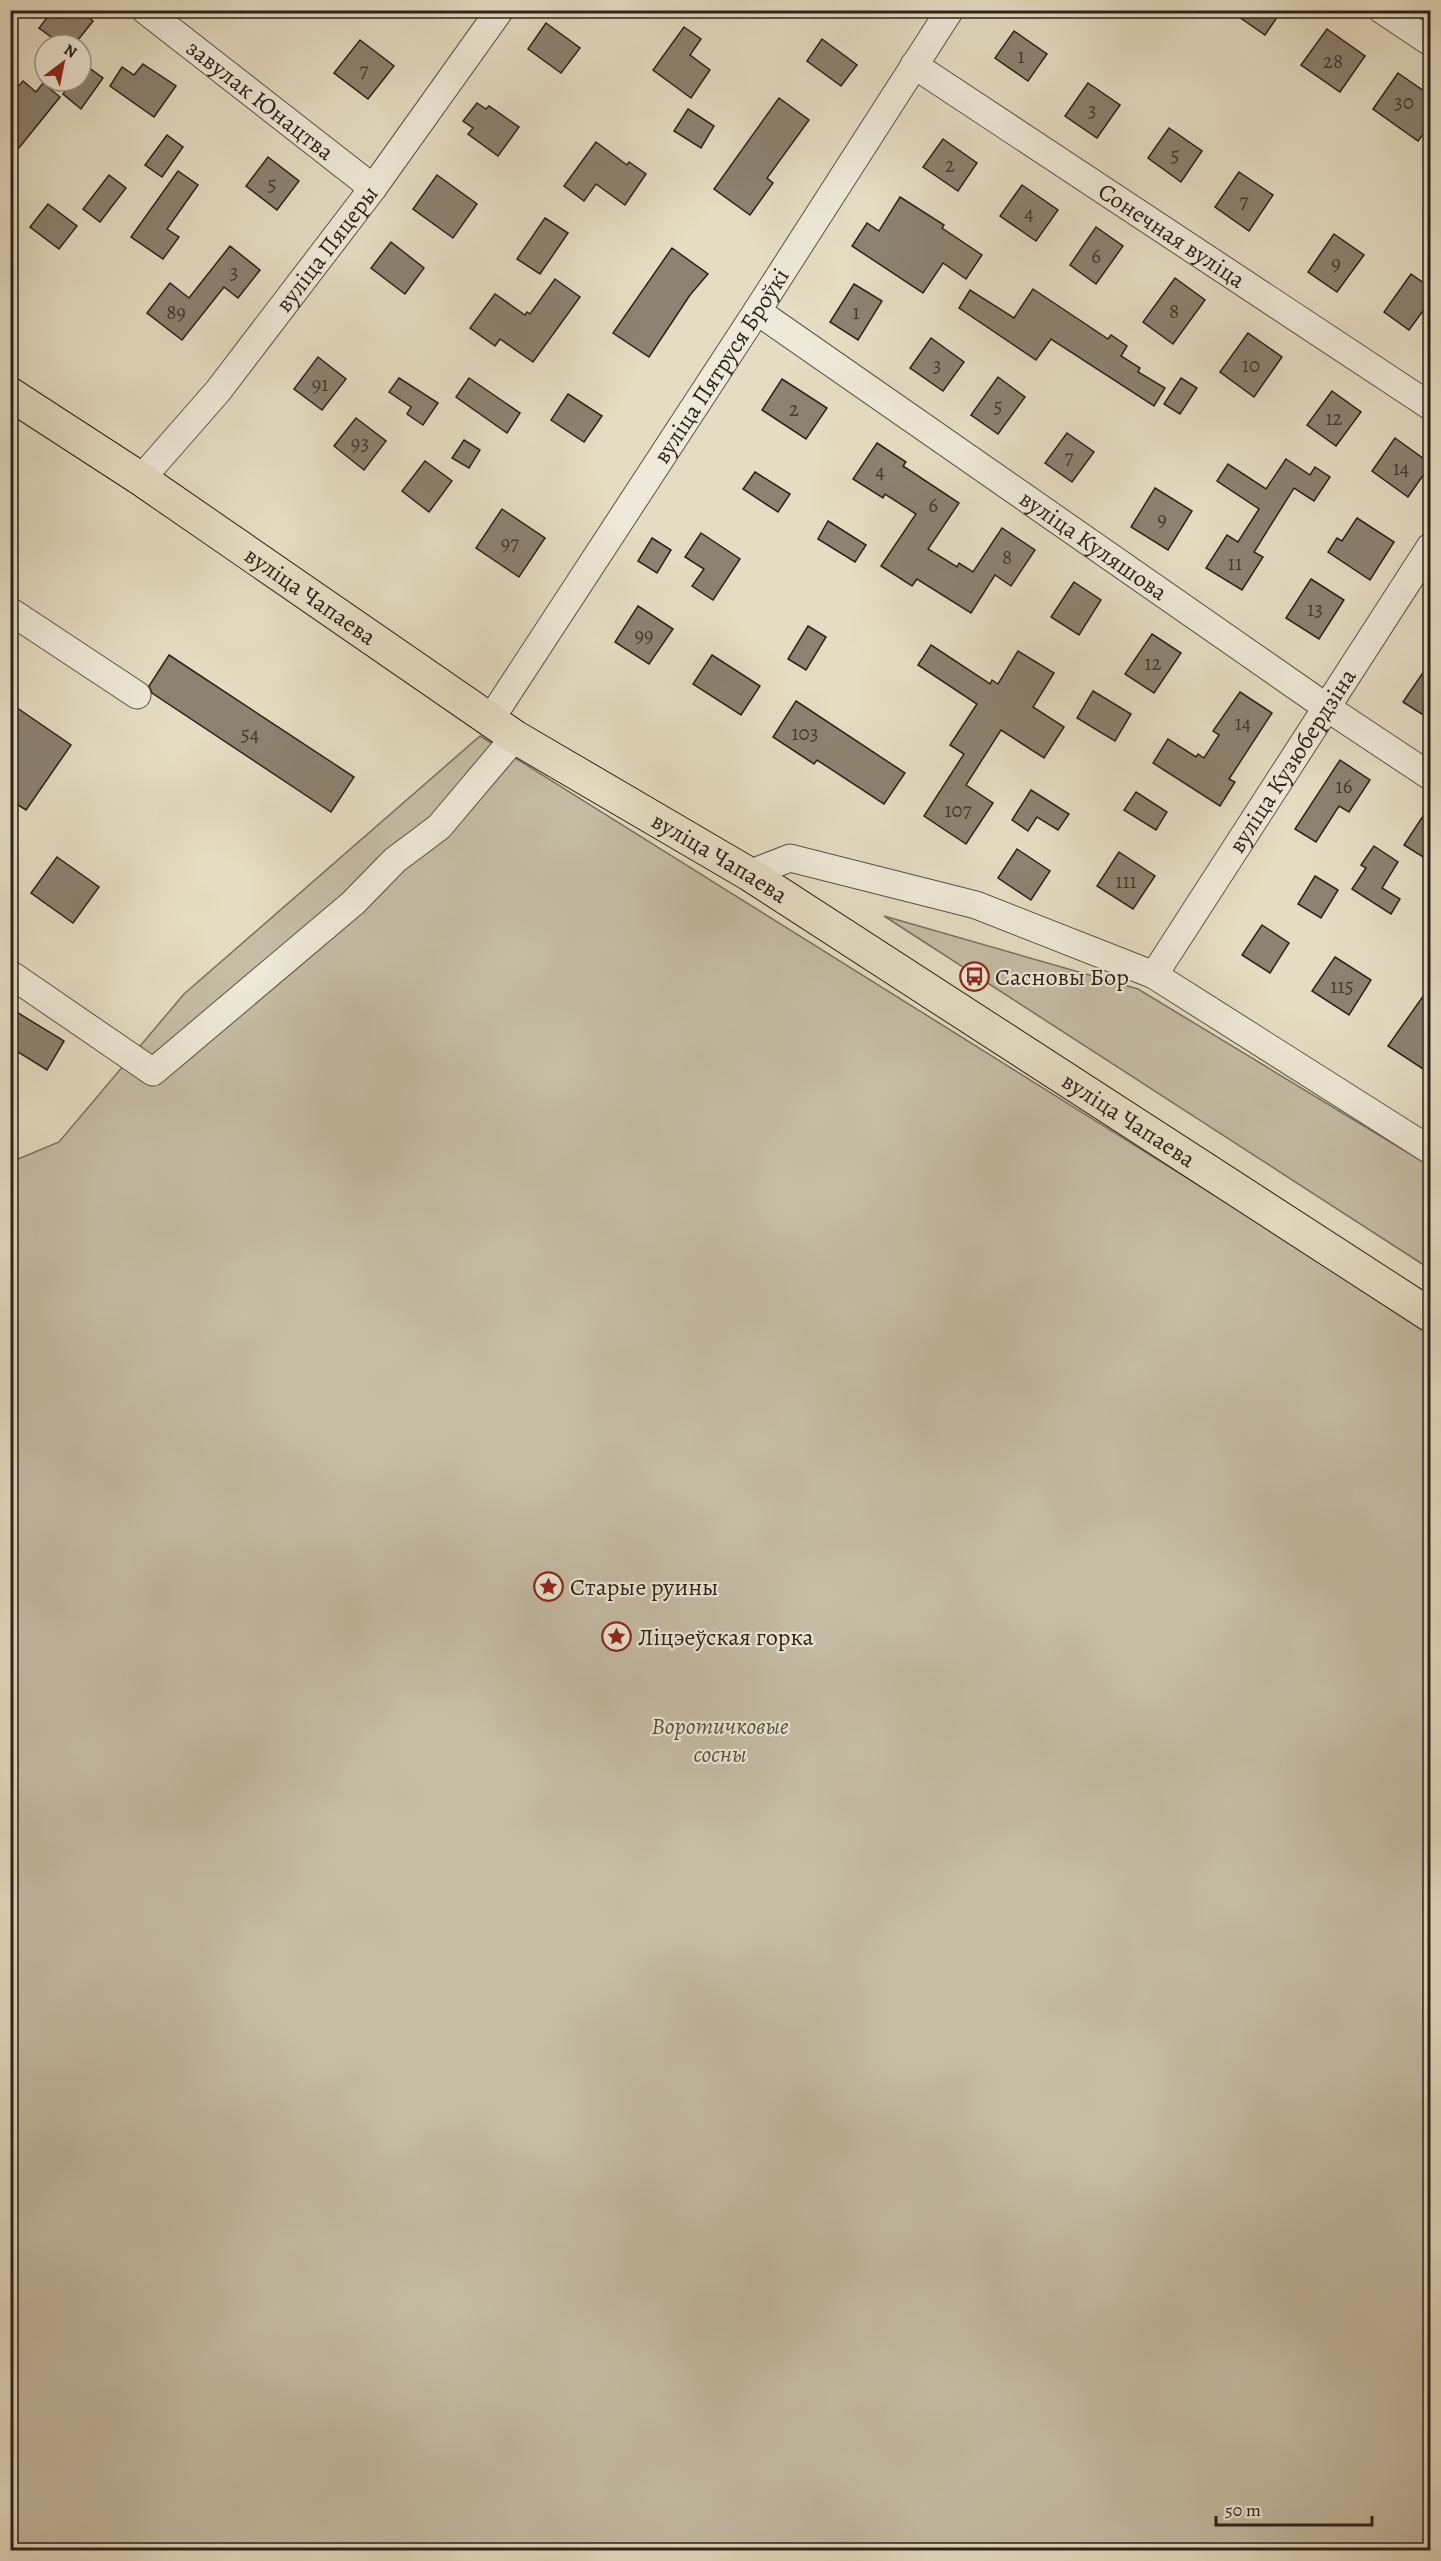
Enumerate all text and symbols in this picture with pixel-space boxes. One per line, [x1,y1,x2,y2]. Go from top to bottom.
street label: завулак Юнацтва [180,32,341,168]
north arrow [33,33,93,93]
text: N [60,39,81,64]
house number: 1 [1017,42,1025,70]
house number: 28 [1323,47,1343,75]
house number: 7 [360,56,369,84]
house number: 30 [1394,88,1414,116]
house number: 3 [1088,96,1096,124]
house number: 5 [1170,141,1180,169]
house number: 2 [945,151,955,179]
house number: 5 [267,170,277,198]
street label: Сонечная вуліца [1092,175,1252,296]
street label: вуліца Пяцеры [268,179,385,319]
house number: 7 [1240,187,1249,215]
house number: 4 [1024,199,1034,227]
house number: 6 [1091,242,1101,270]
house number: 9 [1331,249,1341,277]
house number: 3 [230,258,238,286]
street label: вуліца Пятруся Броўкі [646,262,797,470]
house number: 8 [1169,297,1179,325]
house number: 89 [166,298,186,326]
house number: 1 [852,298,860,326]
house number: 3 [933,351,941,379]
house number: 10 [1242,351,1260,379]
house number: 91 [312,370,328,398]
house number: 5 [993,392,1003,420]
house number: 2 [789,395,799,423]
house number: 12 [1325,404,1343,432]
house number: 93 [351,429,369,457]
house number: 7 [1065,443,1074,471]
house number: 14 [1393,454,1409,482]
house number: 4 [875,457,885,485]
street label: вуліца Куляшова [1013,483,1174,608]
house number: 6 [928,491,938,519]
house number: 9 [1157,505,1167,533]
house number: 97 [501,529,519,557]
street label: вуліца Чапаева [238,539,383,653]
house number: 8 [1002,543,1012,571]
house number: 11 [1228,549,1242,577]
house number: 13 [1307,595,1323,623]
house number: 99 [634,621,654,649]
house number: 12 [1144,649,1162,677]
street label: вуліца Кузюбердзіна [1221,662,1364,859]
house number: 14 [1235,709,1251,737]
house number: 103 [791,719,819,747]
house number: 54 [241,720,259,748]
house number: 16 [1336,772,1353,800]
house number: 107 [944,796,972,824]
street label: вуліца Чапаева [646,804,794,911]
house number: 111 [1115,867,1137,895]
bus stop icon: Сасновы Бор [958,961,990,993]
place label: Сасновы Бор [995,961,1129,993]
house number: 115 [1330,972,1354,1000]
street label: вуліца Чапаева [1056,1065,1202,1175]
place icon: Старые руины [533,1571,565,1603]
place label: Старые руины [570,1571,718,1603]
place icon: Ліцэеўская горка [601,1621,633,1653]
place label: Ліцэеўская горка [638,1621,814,1653]
park label: Воротичковые сосны [651,1710,789,1770]
scale bar [1216,2489,1372,2527]
text: 50 m [1225,2498,1261,2522]

